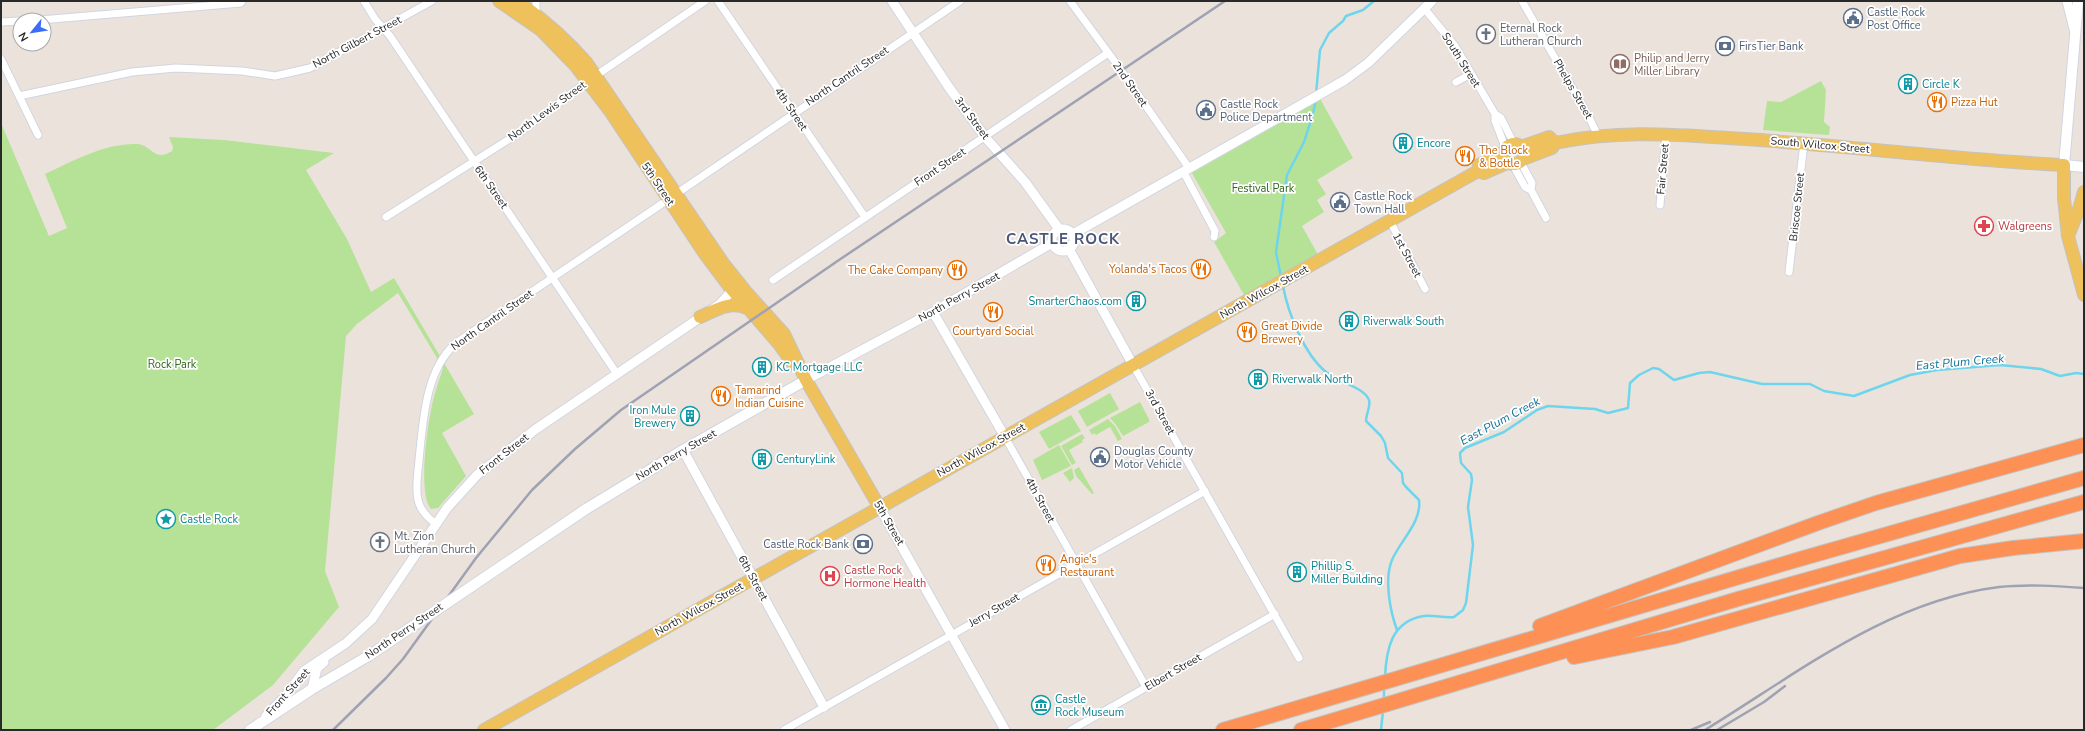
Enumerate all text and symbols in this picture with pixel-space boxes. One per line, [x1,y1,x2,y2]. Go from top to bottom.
place label: Castle Rock Post Office [1867,5,1925,33]
public building icon: Castle Rock Post Office [1842,7,1864,29]
north arrow [12,12,52,52]
street label: North Gilbert Street [310,12,404,72]
place label: Eternal Rock Lutheran Church [1500,21,1582,49]
church icon: Eternal Rock Lutheran Church [1475,23,1497,45]
text: N [15,29,32,44]
street label: South Street [1438,30,1484,90]
bank icon: FirsTier Bank [1714,35,1736,57]
place label: FirsTier Bank [1739,39,1804,54]
street label: North Cantril Street [803,43,892,109]
place label: Philip and Jerry Miller Library [1634,51,1710,79]
library icon: Philip and Jerry Miller Library [1609,53,1631,75]
street label: Phelps Street [1550,56,1596,122]
street label: 2nd Street [1109,58,1151,110]
building icon: Circle K [1897,73,1919,95]
place label: Circle K [1922,77,1961,92]
street label: North Lewis Street [505,78,589,144]
street label: 4th Street [771,84,811,134]
restaurant icon: Pizza Hut [1926,91,1948,113]
street label: 3rd Street [951,94,993,142]
place label: Pizza Hut [1951,95,1998,110]
place label: Castle Rock Police Department [1220,97,1312,125]
public building icon: Castle Rock Police Department [1195,99,1217,121]
building icon: Encore [1392,132,1414,154]
street label: South Wilcox Street [1770,133,1870,157]
place label: Encore [1417,136,1451,151]
place label: The Block & Bottle [1479,143,1528,171]
street label: Fair Street [1653,143,1673,195]
street label: Front Street [911,144,969,190]
restaurant icon: The Block & Bottle [1454,145,1476,167]
street label: 5th Street [638,159,678,209]
street label: 6th Street [471,162,511,212]
street label: Briscoe Street [1786,172,1808,242]
park label: Festival Park [1232,181,1295,196]
place label: Castle Rock Town Hall [1354,189,1412,217]
public building icon: Castle Rock Town Hall [1329,191,1351,213]
pharmacy icon: Walgreens [1973,215,1995,237]
place label: Walgreens [1998,219,2052,234]
district label: CASTLE ROCK [1006,229,1120,249]
street label: 1st Street [1389,230,1425,280]
restaurant icon: Yolanda's Tacos [1190,258,1212,280]
restaurant icon: The Cake Company [946,259,968,281]
street label: North Wilcox Street [1217,261,1311,323]
place label: Yolanda's Tacos [1108,262,1187,277]
place label: The Cake Company [848,263,943,278]
street label: North Perry Street [916,268,1002,326]
street label: North Cantril Street [448,286,536,354]
building icon: SmarterChaos.com [1125,290,1147,312]
place label: SmarterChaos.com [1029,294,1122,309]
restaurant icon: Courtyard Social [982,301,1004,323]
building icon: Riverwalk South [1338,310,1360,332]
place label: Riverwalk South [1363,314,1444,329]
place label: Great Divide Brewery [1261,319,1323,347]
restaurant icon: Great Divide Brewery [1236,321,1258,343]
place label: Courtyard Social [952,324,1035,339]
water label: East Plum Creek [1915,350,2006,374]
building icon: KC Mortgage LLC [751,356,773,378]
park label: Rock Park [148,357,197,372]
place label: KC Mortgage LLC [776,360,863,375]
building icon: Riverwalk North [1247,368,1269,390]
place label: Riverwalk North [1272,372,1353,387]
place label: Tamarind Indian Cuisine [735,383,804,411]
restaurant icon: Tamarind Indian Cuisine [710,385,732,407]
street label: 3rd Street [1141,387,1179,438]
water label: East Plum Creek [1457,393,1544,449]
place label: Iron Mule Brewery [629,403,676,431]
building icon: Iron Mule Brewery [679,405,701,427]
street label: North Wilcox Street [934,419,1028,481]
street label: North Perry Street [633,426,719,484]
street label: Front Street [476,430,532,478]
place label: Douglas County Motor Vehicle [1114,444,1194,472]
public building icon: Douglas County Motor Vehicle [1089,446,1111,468]
building icon: CenturyLink [751,448,773,470]
place label: CenturyLink [776,452,836,467]
street label: 4th Street [1021,475,1059,525]
street label: 5th Street [870,498,908,548]
place icon: Castle Rock [155,508,177,530]
place label: Castle Rock [180,512,238,527]
place label: Mt. Zion Lutheran Church [394,529,476,557]
church icon: Mt. Zion Lutheran Church [369,531,391,553]
bank icon: Castle Rock Bank [852,533,874,555]
place label: Castle Rock Bank [763,537,849,552]
place label: Angie's Restaurant [1060,552,1114,580]
street label: 6th Street [734,553,772,603]
restaurant icon: Angie's Restaurant [1035,554,1057,576]
place label: Phillip S. Miller Building [1311,559,1383,587]
building icon: Phillip S. Miller Building [1286,561,1308,583]
place label: Castle Rock Hormone Health [844,563,926,591]
hospital icon: Castle Rock Hormone Health [819,565,841,587]
street label: North Wilcox Street [652,578,746,640]
street label: Jerry Street [965,589,1022,631]
street label: North Perry Street [362,599,446,663]
street label: Elbert Street [1142,650,1204,694]
street label: Front Street [263,665,313,719]
place label: Castle Rock Museum [1055,692,1124,720]
museum icon: Castle Rock Museum [1030,694,1052,716]

